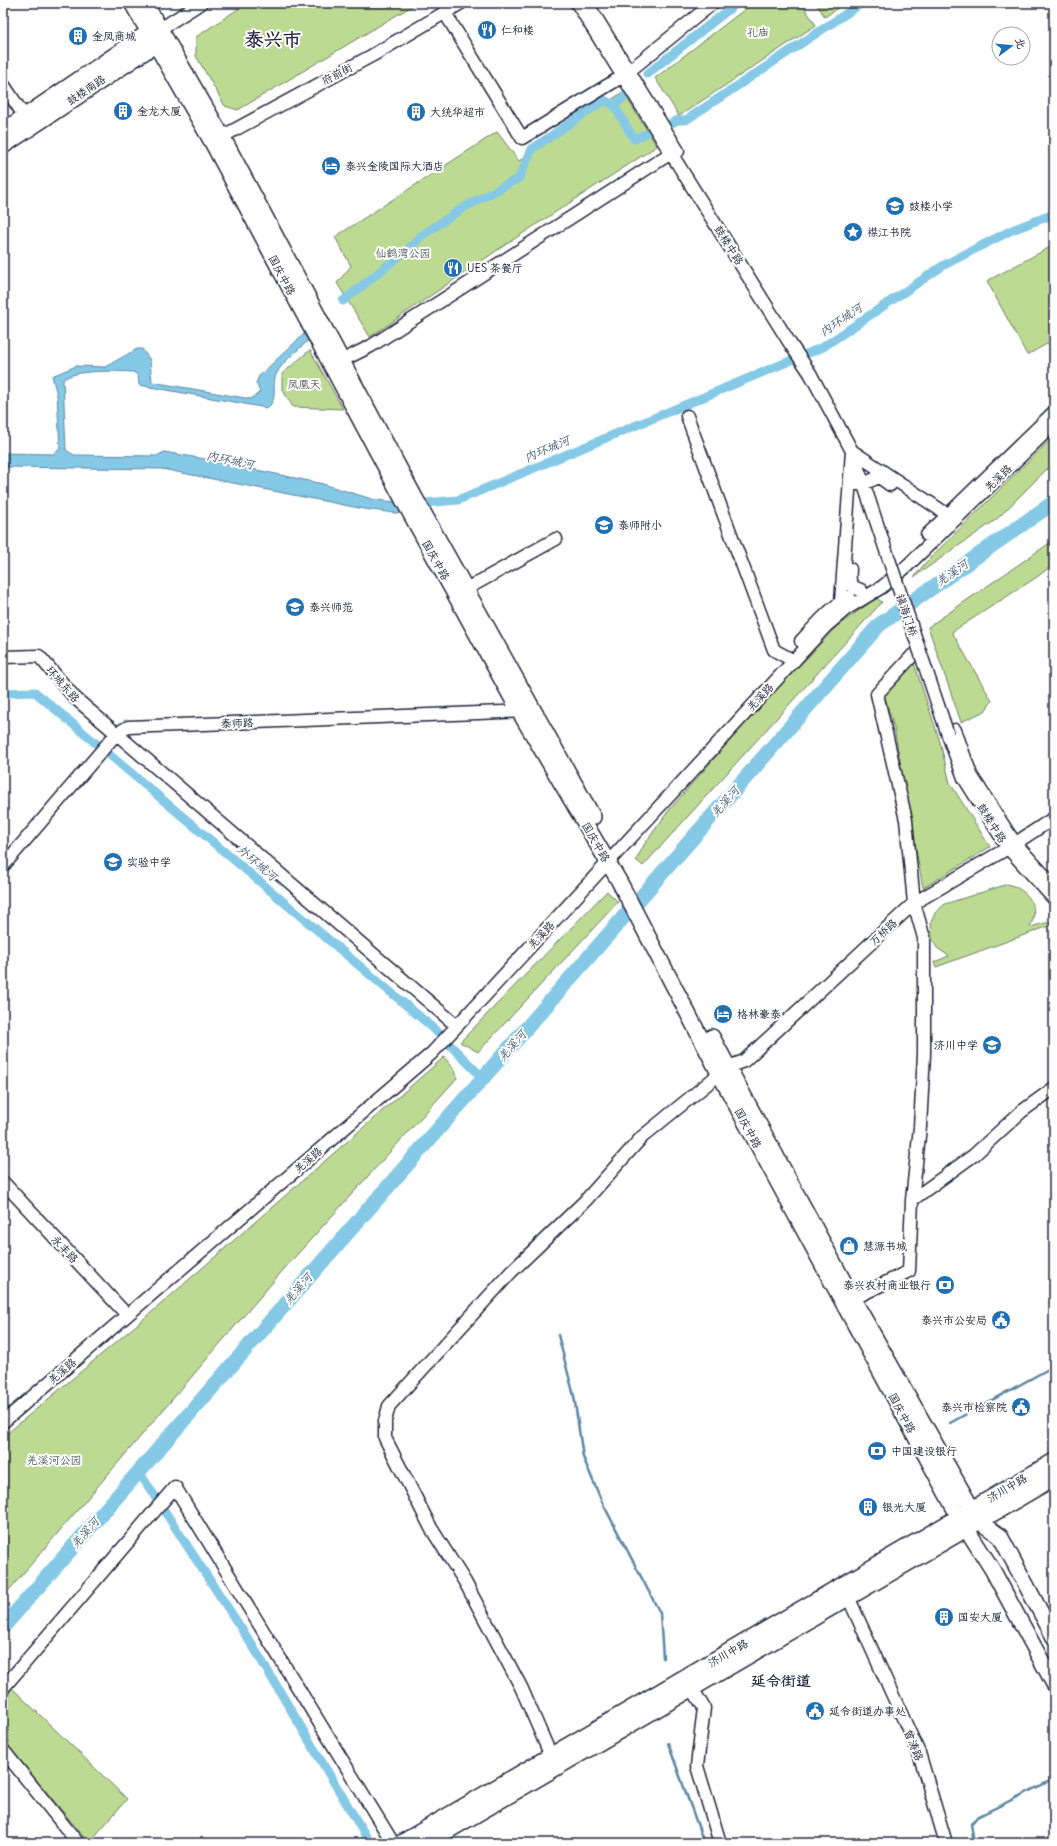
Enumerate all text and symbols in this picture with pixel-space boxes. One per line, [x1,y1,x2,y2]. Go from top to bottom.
restaurant icon: 仁和楼 [476,19,498,41]
place label: 仁和楼 [501,23,534,37]
building icon: 金凤商城 [67,25,89,47]
park label: 孔庙 [747,25,769,39]
north arrow [991,26,1031,66]
district label: 泰兴市 [244,27,302,51]
place label: 金凤商城 [92,29,136,43]
text: 北 [1012,36,1029,50]
street label: 府前街 [319,60,356,88]
street label: 鼓楼南路 [64,72,108,108]
building icon: 金龙大厦 [112,100,134,122]
building icon: 大统华超市 [405,101,427,123]
place label: 金龙大厦 [137,104,181,118]
place label: 大统华超市 [430,105,485,119]
hotel icon: 泰兴金陵国际大酒店 [320,155,342,177]
place label: 泰兴金陵国际大酒店 [345,159,444,173]
school or university icon: 鼓楼小学 [884,195,906,217]
place label: 鼓楼小学 [909,199,953,213]
place icon: 襟江书院 [842,221,864,243]
street label: 鼓楼中路 [711,223,747,267]
place label: 襟江书院 [867,225,911,239]
park label: 仙鹤湾公园 [376,246,431,260]
street label: 国庆中路 [265,252,299,298]
restaurant icon: UES 茶餐厅 [442,257,464,279]
place label: UES 茶餐厅 [467,261,523,275]
water label: 内环城河 [817,299,866,339]
park label: 凤凰天 [288,377,321,391]
water label: 内环城河 [522,431,574,465]
water label: 内环城河 [205,447,257,472]
street label: 羌溪路 [981,462,1015,494]
school or university icon: 泰师附小 [593,514,615,536]
place label: 泰师附小 [618,518,662,532]
street label: 国庆中路 [419,537,453,583]
water label: 羌溪河 [933,555,972,589]
street label: 镇海门桥 [893,592,921,638]
school or university icon: 泰兴师范 [284,596,306,618]
place label: 泰兴师范 [309,600,353,614]
street label: 环城东路 [43,663,83,705]
street label: 羌溪路 [744,680,776,714]
street label: 泰师路 [220,715,254,731]
water label: 羌溪河 [707,782,743,820]
street label: 鼓楼中路 [974,801,1010,845]
street label: 国庆中路 [579,819,613,865]
water label: 外环城河 [234,841,282,885]
school or university icon: 实验中学 [102,851,124,873]
place label: 实验中学 [127,855,171,869]
street label: 万桥路 [866,916,900,948]
street label: 羌溪路 [525,918,557,952]
hotel icon: 格林豪泰 [712,1003,734,1025]
place label: 格林豪泰 [737,1007,781,1021]
water label: 羌溪河 [494,1026,530,1064]
school or university icon: 济川中学 [981,1034,1003,1056]
place label: 济川中学 [934,1038,978,1052]
street label: 国庆中路 [731,1105,765,1151]
street label: 羌溪路 [291,1144,325,1176]
street label: 永丰路 [49,1232,81,1266]
shop icon: 慧源书城 [838,1235,860,1257]
place label: 慧源书城 [863,1239,907,1253]
water label: 羌溪河 [280,1269,316,1307]
bank icon: 泰兴农村商业银行 [934,1274,956,1296]
place label: 泰兴农村商业银行 [843,1278,931,1292]
public building icon: 泰兴市公安局 [990,1309,1012,1331]
place label: 泰兴市公安局 [921,1313,987,1327]
street label: 羌溪路 [45,1355,79,1387]
street label: 国庆中路 [885,1390,919,1436]
public building icon: 泰兴市检察院 [1010,1396,1032,1418]
place label: 泰兴市检察院 [941,1400,1007,1414]
bank icon: 中国建设银行 [866,1440,888,1462]
place label: 中国建设银行 [891,1444,957,1458]
park label: 羌溪河公园 [27,1453,82,1467]
street label: 济川中路 [985,1471,1029,1505]
building icon: 银光大厦 [857,1496,879,1518]
place label: 银光大厦 [882,1500,926,1514]
water label: 羌溪河 [67,1513,103,1551]
building icon: 国安大厦 [933,1606,955,1628]
place label: 国安大厦 [958,1610,1002,1624]
street label: 济川中路 [705,1636,751,1670]
district label: 延令街道 [751,1671,811,1690]
public building icon: 延令街道办事处 [804,1700,826,1722]
place label: 延令街道办事处 [829,1704,906,1718]
street label: 曾涛路 [901,1727,927,1763]

